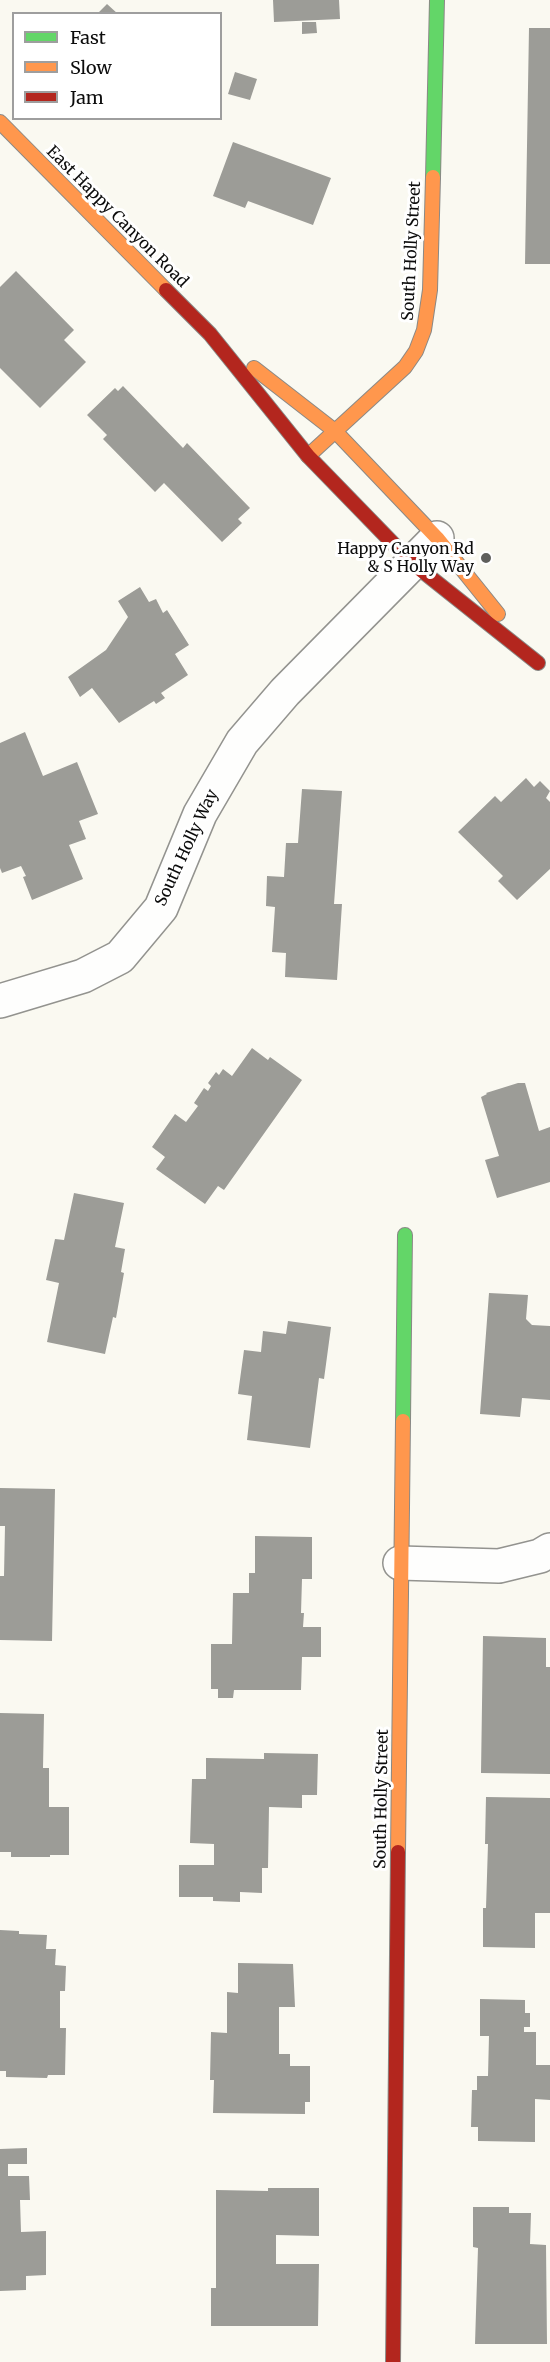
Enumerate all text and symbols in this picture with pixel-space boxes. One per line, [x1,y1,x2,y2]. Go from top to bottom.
legend [12,12,222,120]
text: Fast [70,26,106,49]
text: Slow [70,56,112,79]
text: Jam [70,86,104,109]
street label: East Happy Canyon Road [42,142,192,292]
street label: South Holly Street [399,181,425,321]
place label: Happy Canyon Rd & S Holly Way [337,539,474,577]
marker: Happy Canyon Rd & S Holly Way [479,551,493,565]
street label: South Holly Way [152,786,222,910]
street label: South Holly Street [371,1729,393,1869]

